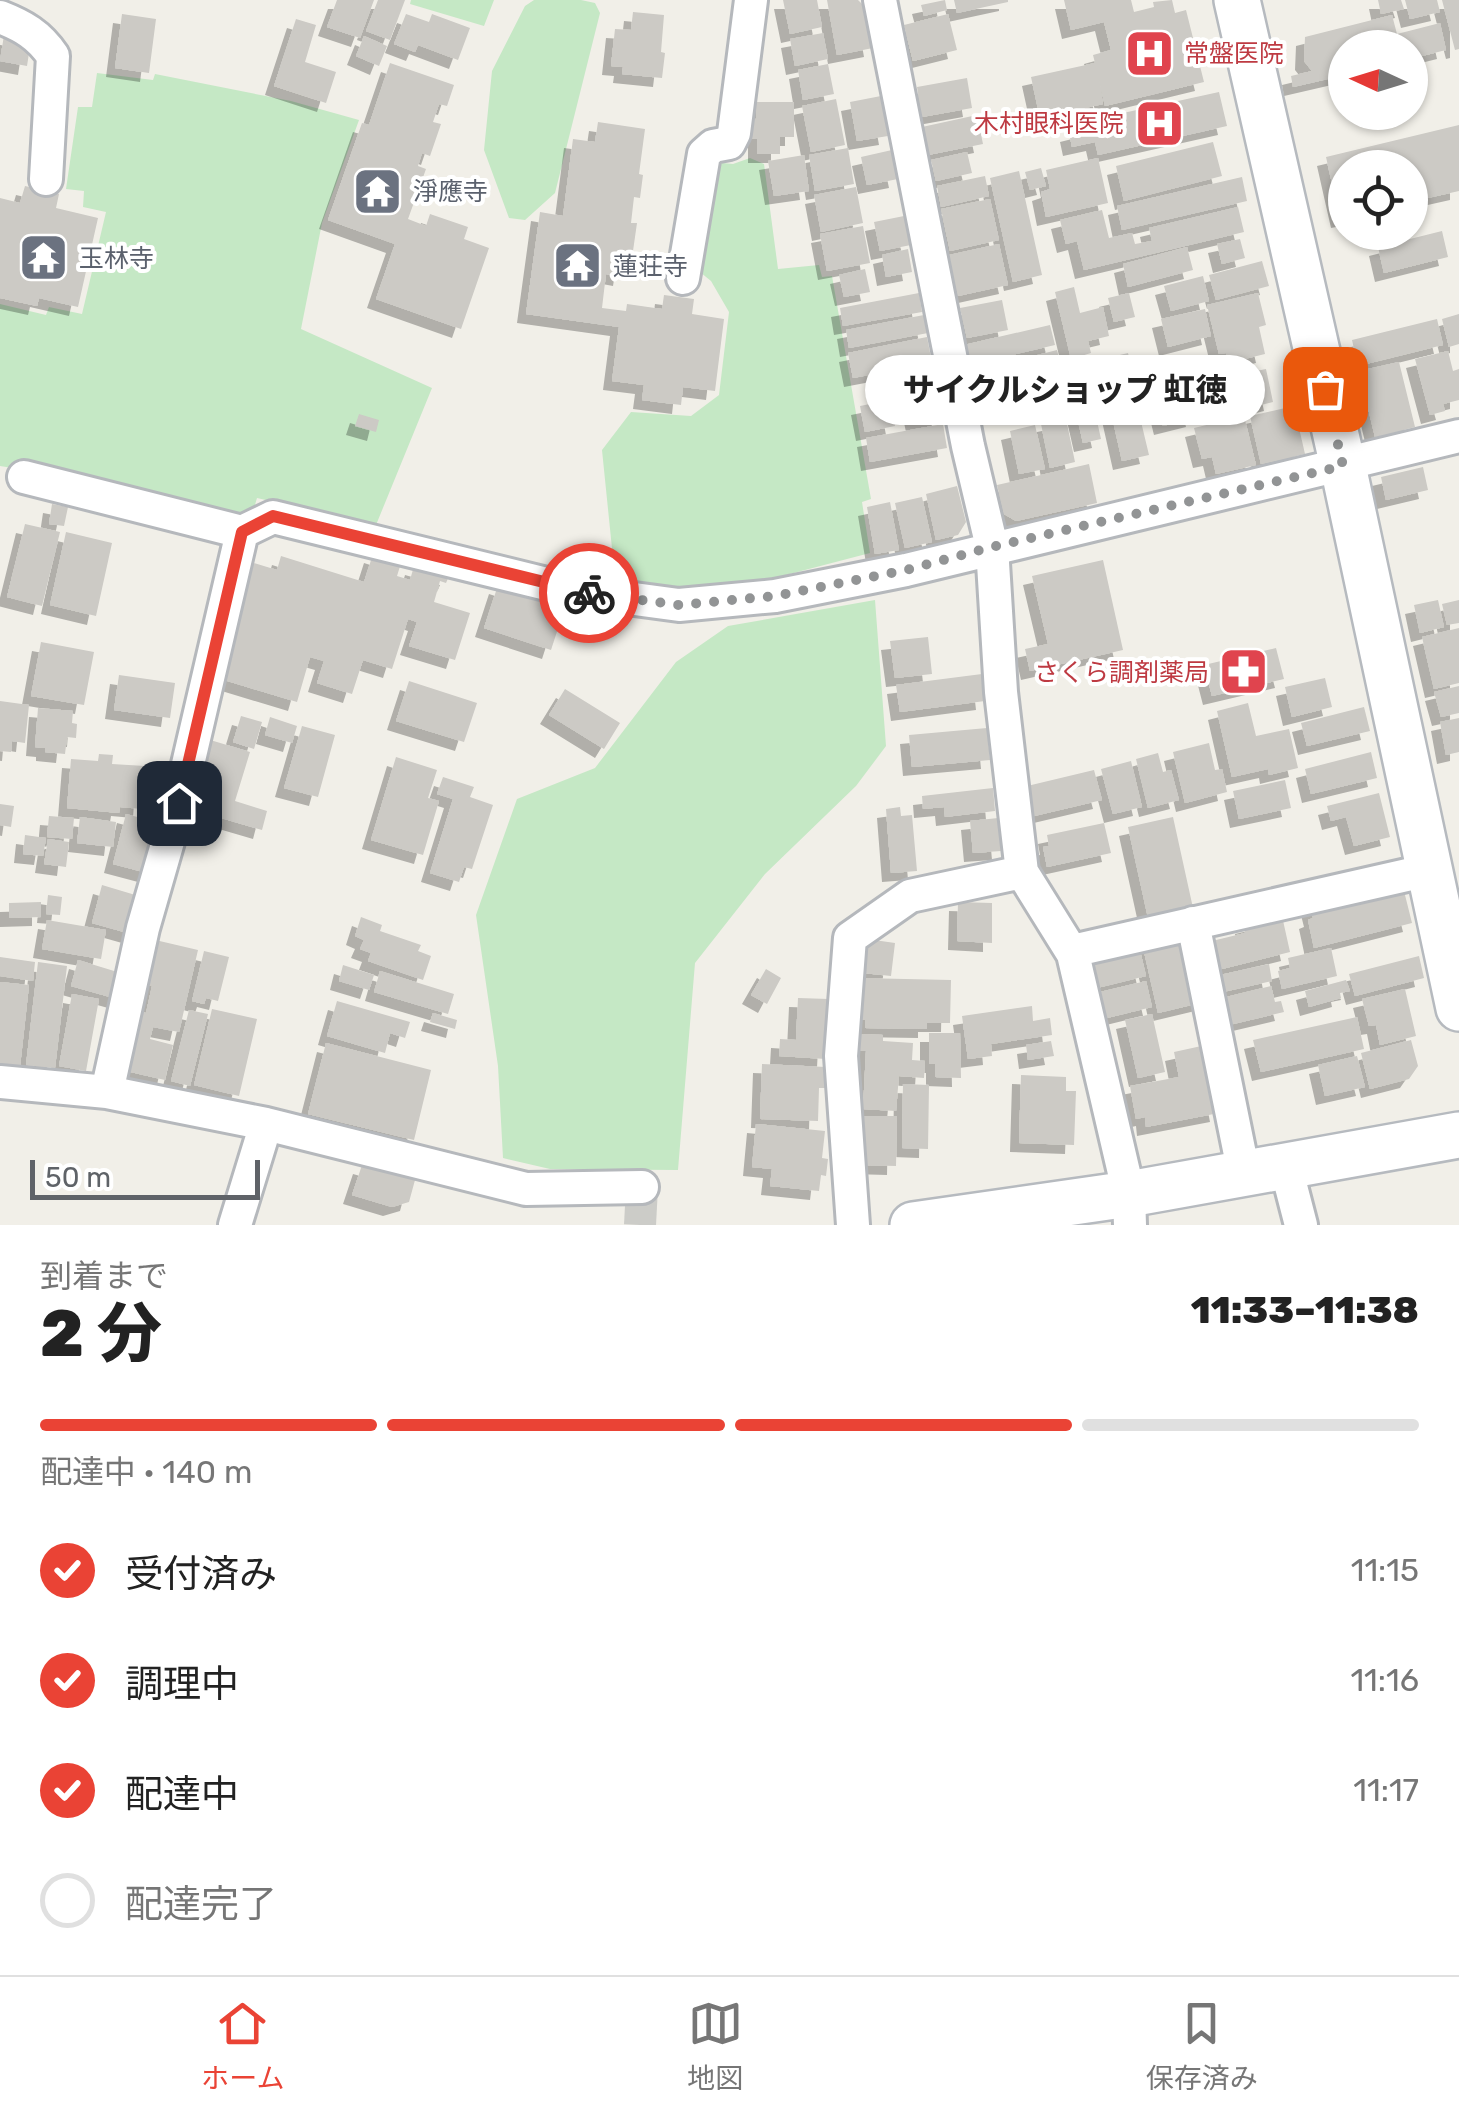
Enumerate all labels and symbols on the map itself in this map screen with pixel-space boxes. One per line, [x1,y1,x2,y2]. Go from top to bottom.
hospital icon: 常盤医院 [1123,27,1175,79]
north arrow [1328,30,1428,130]
place label: 常盤医院 [1184,39,1284,68]
hospital icon: 木村眼科医院 [1133,97,1185,149]
place label: 木村眼科医院 [974,109,1124,138]
temple icon: 淨應寺 [352,165,404,217]
place label: 淨應寺 [413,177,488,206]
temple icon: 玉林寺 [18,232,70,284]
temple icon: 蓮荘寺 [552,240,604,292]
place label: 玉林寺 [79,244,154,273]
place label: 蓮荘寺 [613,252,688,281]
pin [1283,347,1368,432]
callout: サイクルショップ 虹徳 [865,354,1265,424]
courier [539,543,639,643]
pharmacy icon: さくら調剤薬局 [1218,646,1270,698]
place label: さくら調剤薬局 [1034,658,1209,687]
pin [137,761,222,846]
scale bar [30,1155,260,1200]

